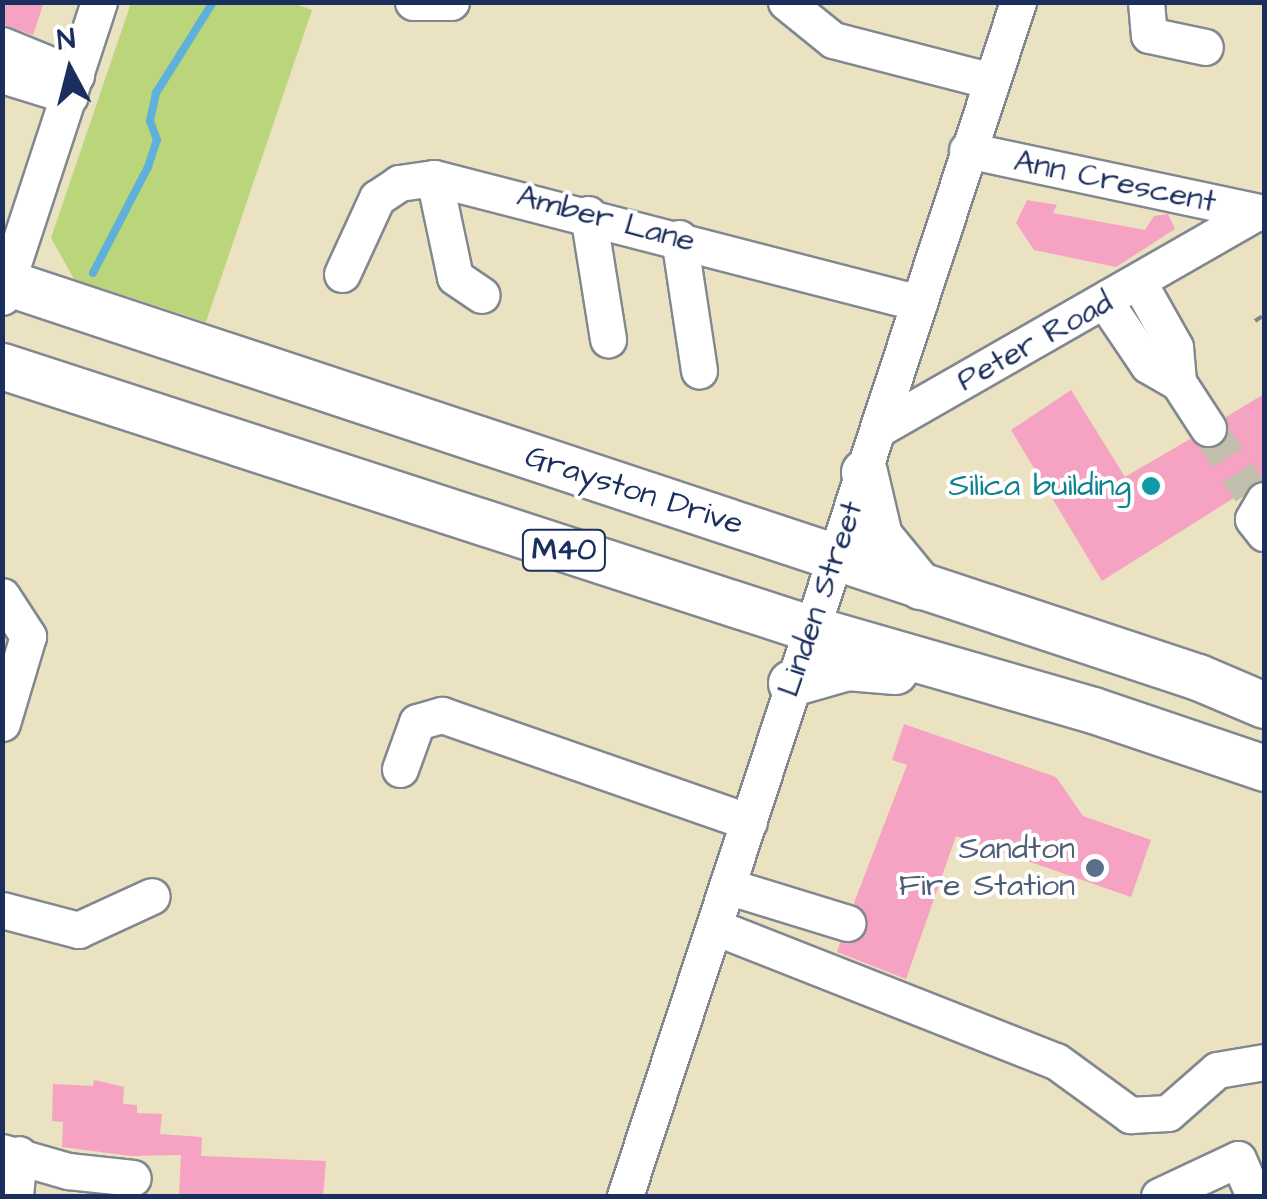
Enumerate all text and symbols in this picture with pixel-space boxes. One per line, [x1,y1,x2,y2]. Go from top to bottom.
text: N [55,19,77,60]
north arrow [20,20,120,120]
street label: Ann Crescent [1011,142,1219,222]
street label: Amber Lane [513,177,699,261]
street label: Peter Road [951,284,1119,400]
street label: Grayston Drive [520,438,748,544]
place label: Silica building [949,467,1131,505]
marker: Silica building [1140,475,1162,497]
street label: Linden Street [770,496,872,702]
road number: M40 [522,525,606,575]
place label: Sandton Fire Station [899,831,1075,906]
marker: Sandton Fire Station [1084,857,1106,879]

